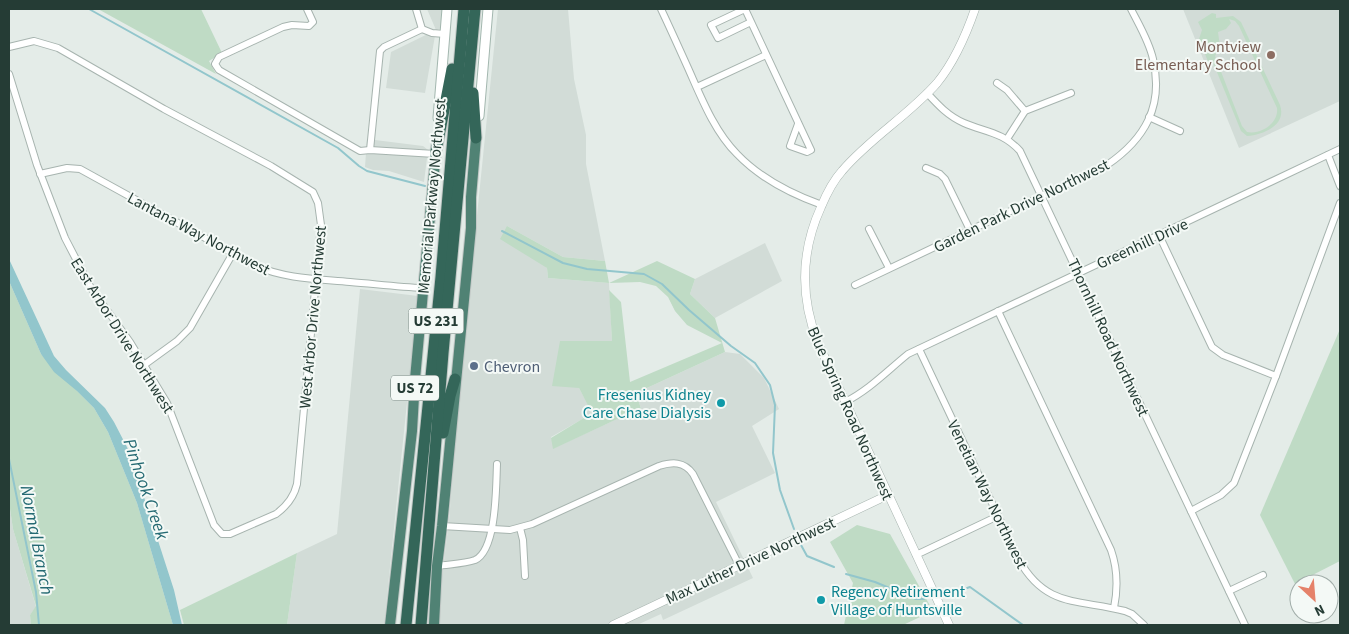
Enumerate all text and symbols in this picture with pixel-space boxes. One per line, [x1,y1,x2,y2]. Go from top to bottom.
place label: Montview Elementary School [1135,36,1261,76]
marker: Montview Elementary School [1265,49,1277,61]
street label: Memorial Parkway Northwest [412,97,452,295]
street label: Garden Park Drive Northwest [930,153,1113,258]
street label: Lantana Way Northwest [123,187,274,281]
street label: Greenhill Drive [1093,213,1192,275]
street label: West Arbor Drive Northwest [294,224,332,410]
street label: East Arbor Drive Northwest [65,253,179,418]
street label: Thornhill Road Northwest [1062,255,1155,420]
road number: US 231 [408,308,464,334]
street label: Blue Spring Road Northwest [802,323,899,504]
place label: Chevron [484,356,540,378]
marker: Chevron [468,360,480,372]
road number: US 72 [391,376,439,400]
place label: Fresenius Kidney Care Chase Dialysis [583,384,712,424]
marker: Fresenius Kidney Care Chase Dialysis [715,397,727,409]
street label: Venetian Way Northwest [942,416,1033,573]
water label: Pinhook Creek [117,435,175,543]
water label: Normal Branch [14,483,59,597]
street label: Max Luther Drive Northwest [662,512,839,610]
north arrow [1289,574,1339,624]
place label: Regency Retirement Village of Huntsville [831,581,966,621]
marker: Regency Retirement Village of Huntsville [815,594,827,606]
text: N [1311,599,1328,621]

